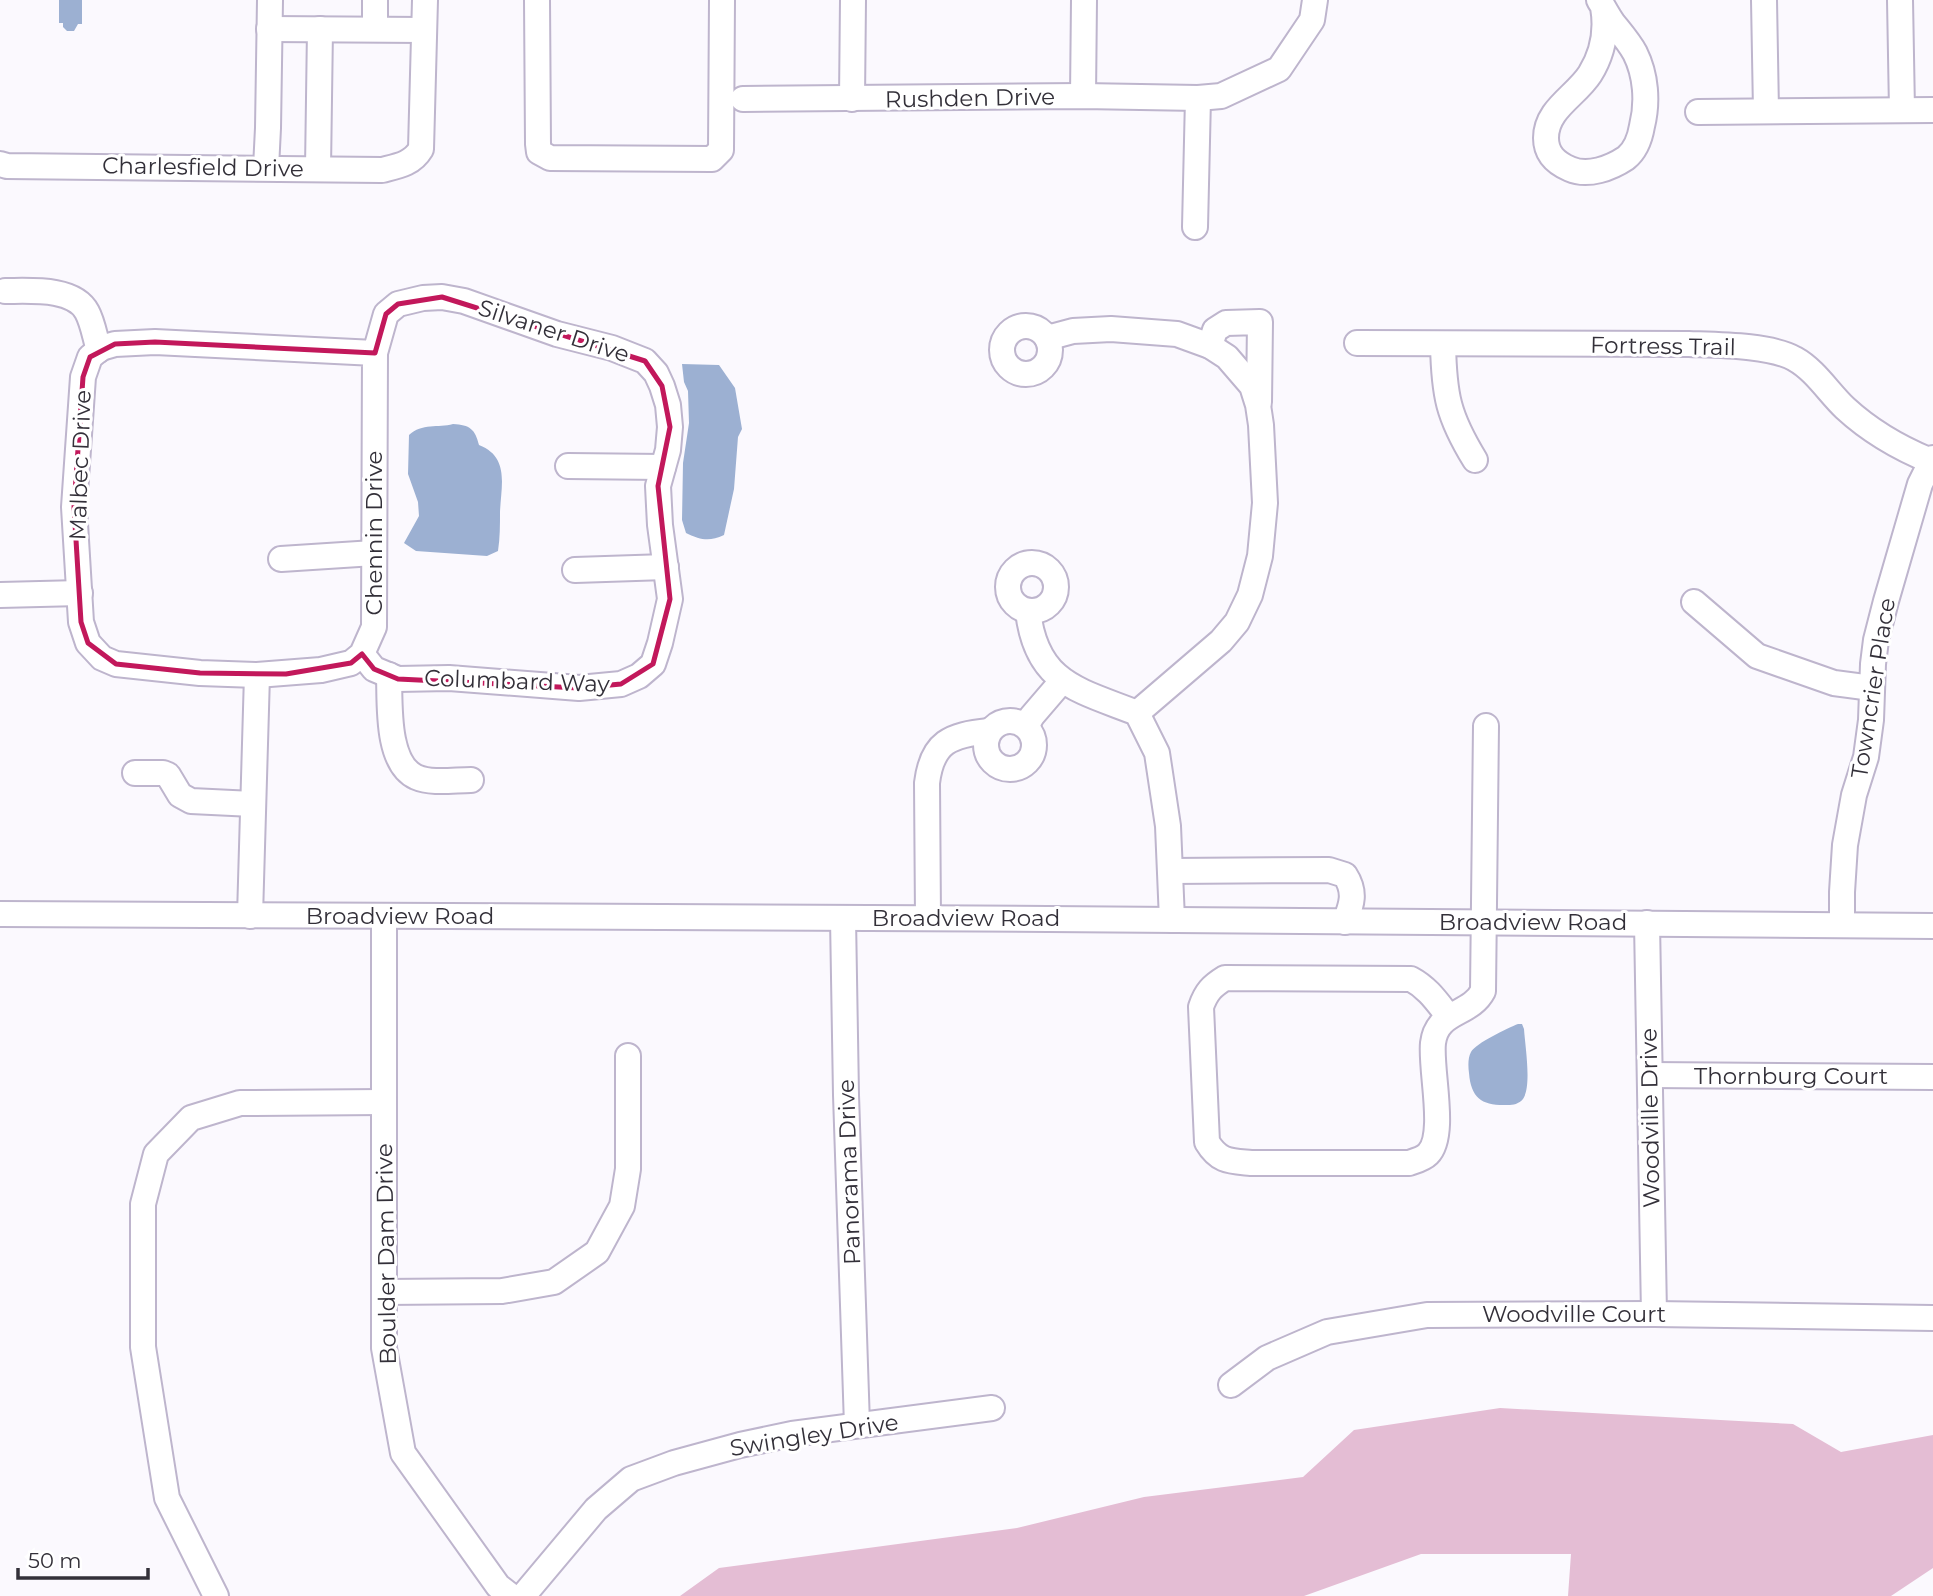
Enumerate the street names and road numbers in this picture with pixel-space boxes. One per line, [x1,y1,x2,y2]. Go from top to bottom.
street label: Rushden Drive [885,83,1055,113]
street label: Charlesfield Drive [102,151,304,183]
street label: Silvaner Drive [475,293,633,369]
street label: Fortress Trail [1590,331,1736,361]
street label: Malbec Drive [63,389,97,541]
street label: Chennin Drive [360,451,388,615]
street label: Towncrier Place [1845,596,1901,780]
street label: Columbard Way [424,664,611,698]
street label: Broadview Road [306,902,494,930]
street label: Broadview Road [872,904,1060,932]
street label: Broadview Road [1439,908,1627,936]
street label: Woodville Drive [1634,1028,1666,1208]
street label: Thornburg Court [1694,1062,1888,1090]
street label: Panorama Drive [832,1079,866,1265]
street label: Boulder Dam Drive [370,1143,402,1365]
street label: Woodville Court [1482,1300,1666,1328]
street label: Swingley Drive [728,1408,900,1462]

